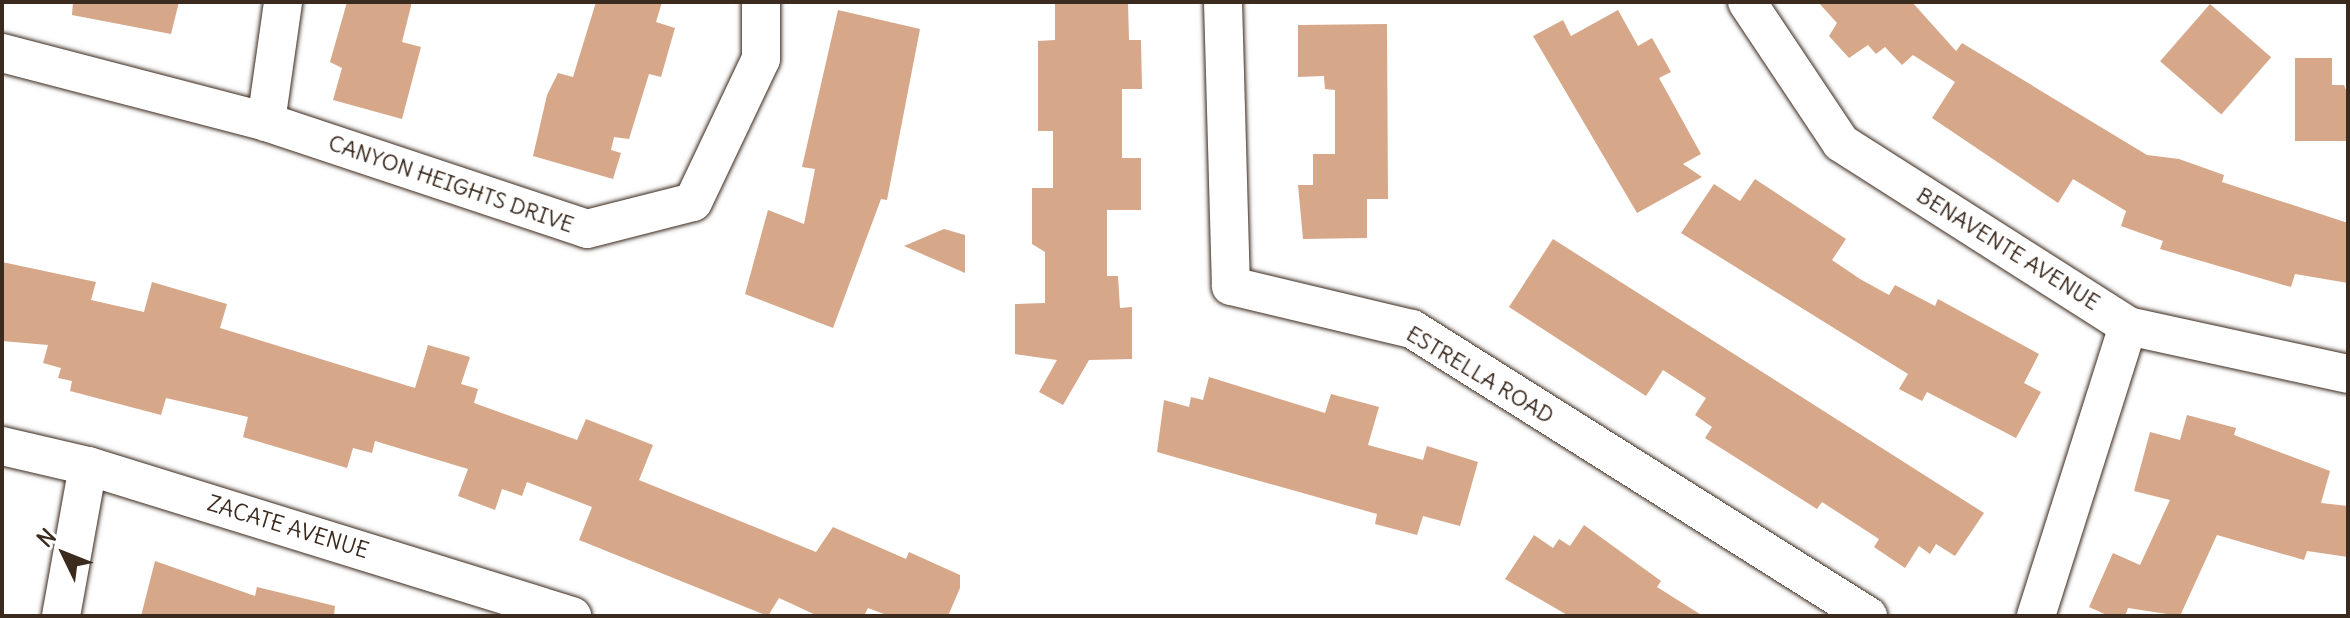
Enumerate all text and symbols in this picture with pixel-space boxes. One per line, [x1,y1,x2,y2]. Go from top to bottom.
street label: CANYON HEIGHTS DRIVE [325,130,577,238]
street label: BENAVENTE AVENUE [1912,182,2104,316]
street label: ESTRELLA ROAD [1401,321,1559,429]
street label: ZACATE AVENUE [204,490,372,564]
north arrow [24,514,104,594]
text: N [31,523,62,553]

